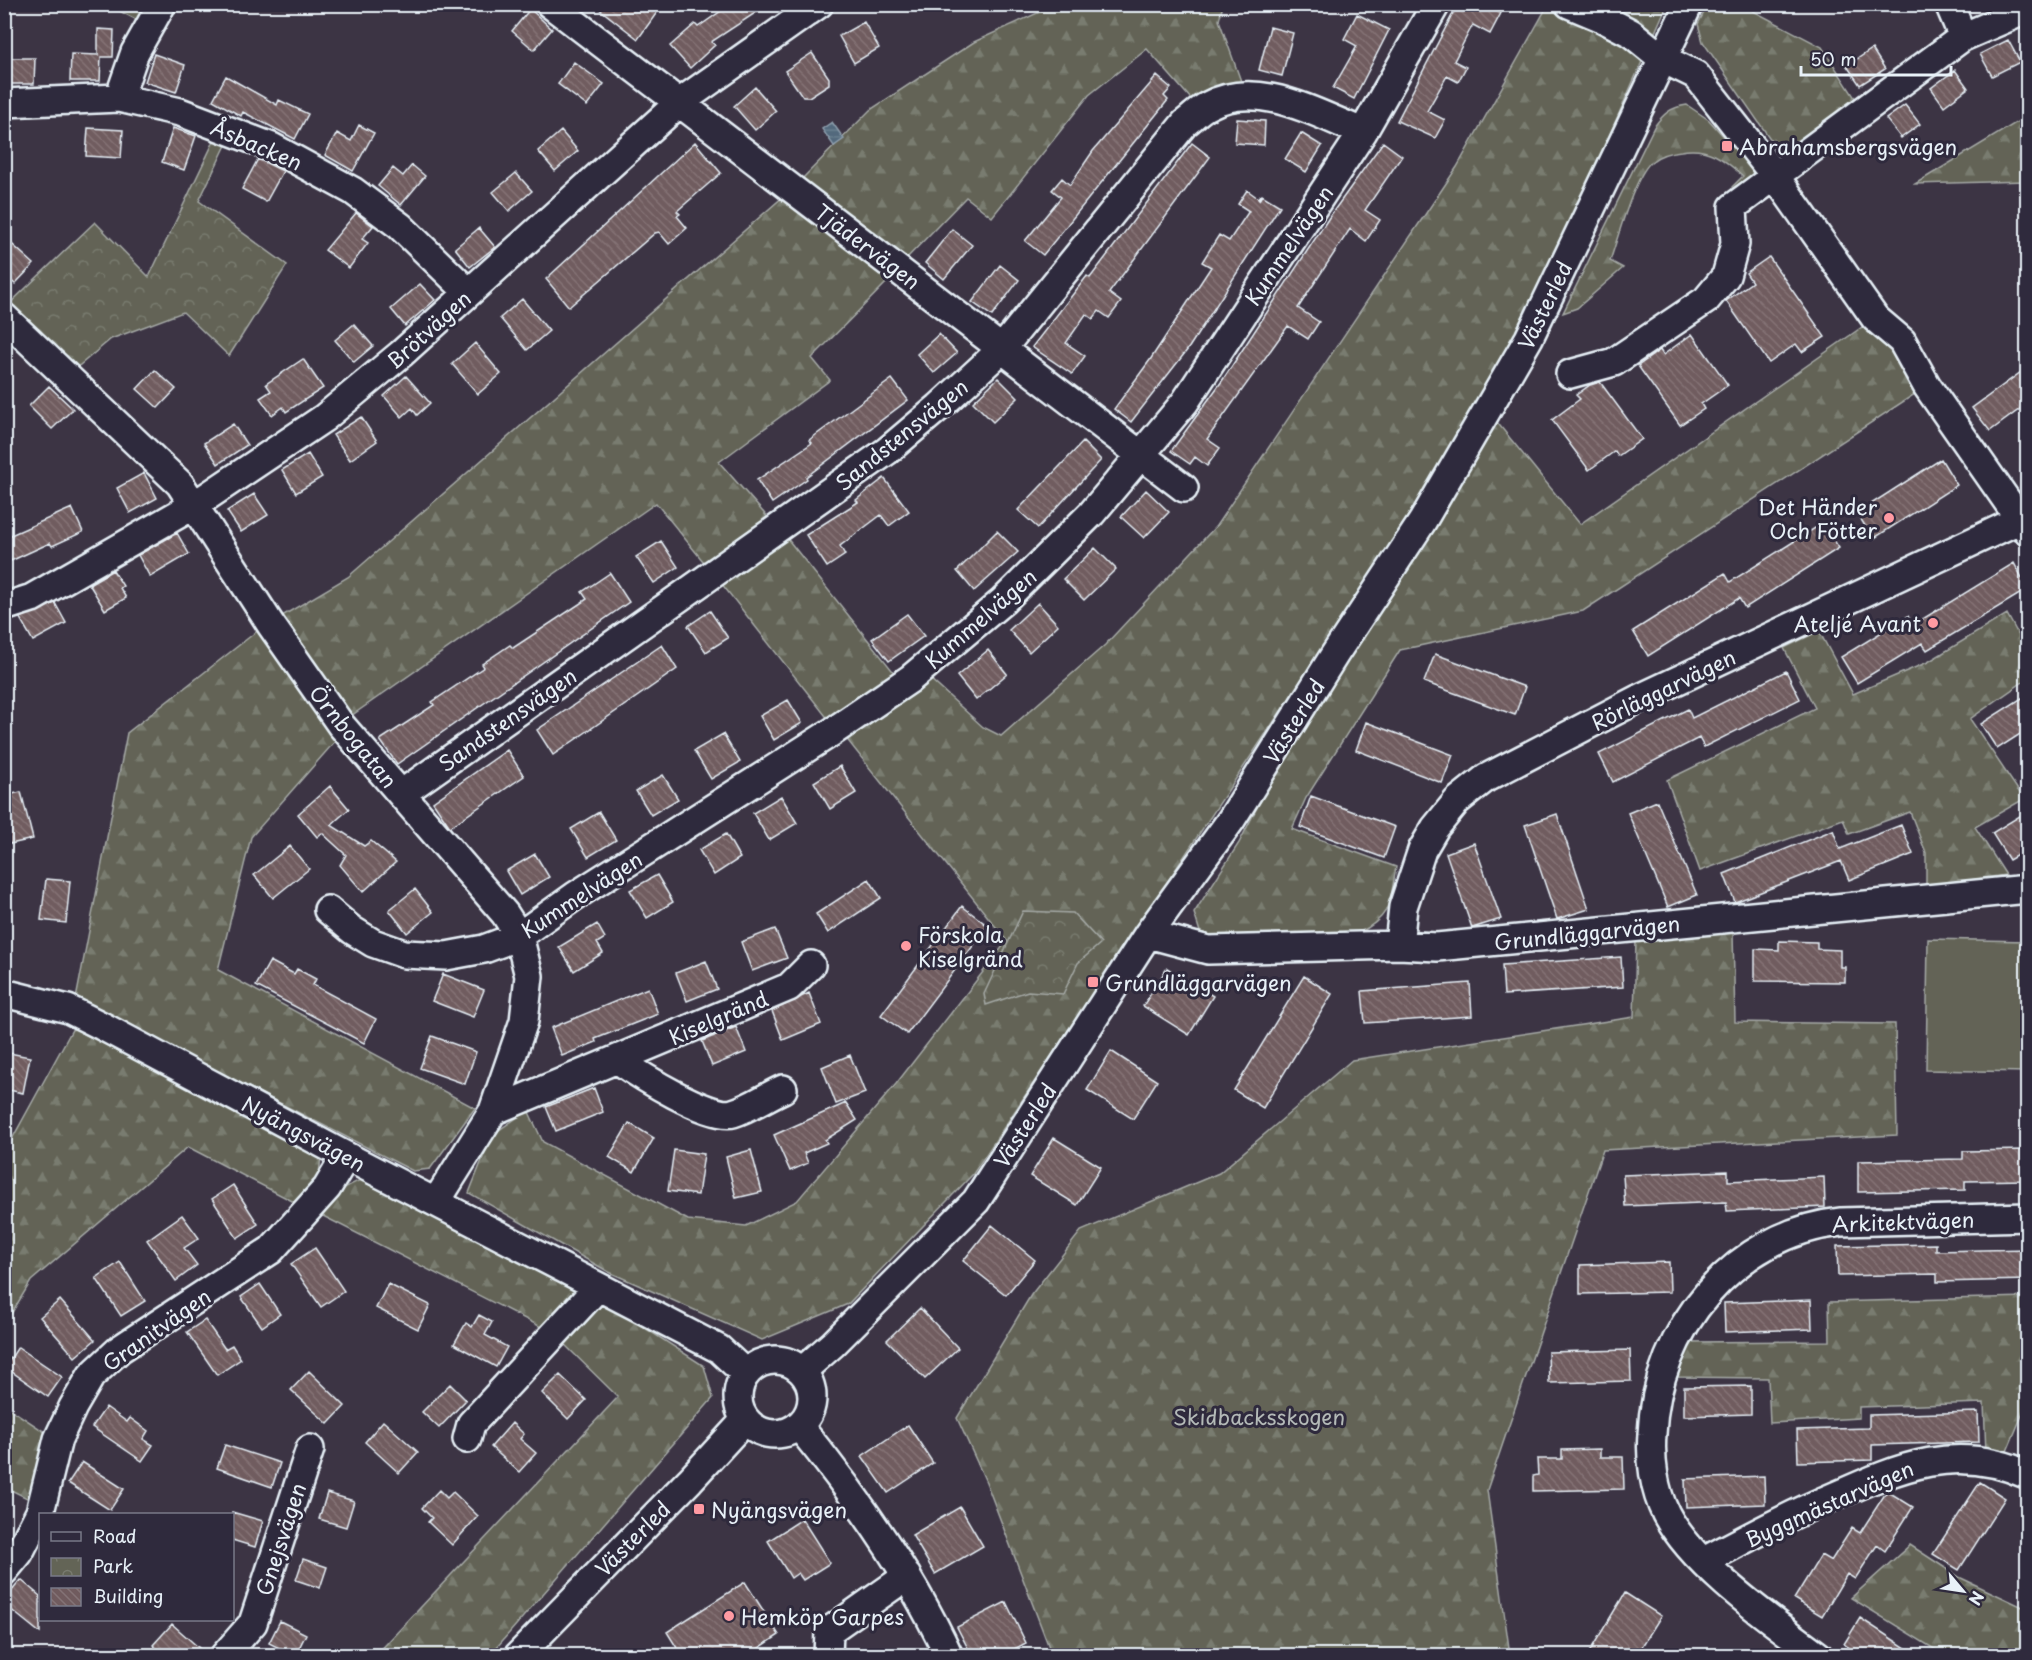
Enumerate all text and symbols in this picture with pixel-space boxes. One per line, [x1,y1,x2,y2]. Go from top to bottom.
scale bar [1801,39,1951,77]
text: 50 m [1810,45,1857,72]
street label: Åsbacken [206,110,308,178]
place label: Abrahamsbergsvägen [1739,130,1957,162]
marker: Abrahamsbergsvägen [1720,139,1734,153]
street label: Kummelvägen [1236,178,1340,312]
street label: Tjädervägen [808,195,928,297]
street label: Västerled [1509,255,1579,355]
street label: Brötvägen [379,282,477,376]
street label: Sandstensvägen [828,370,974,498]
place label: Det Händer Och Fötter [1758,490,1877,546]
marker: Det Händer Och Fötter [1882,511,1896,525]
street label: Kummelvägen [917,560,1043,676]
place label: Ateljé Avant [1794,607,1921,639]
marker: Ateljé Avant [1926,616,1940,630]
street label: Rörläggarvägen [1585,640,1741,738]
street label: Sandstensvägen [431,659,583,779]
street label: Västerled [1254,672,1332,770]
street label: Örnbogatan [302,678,406,794]
street label: Kummelvägen [514,843,648,945]
street label: Grundläggarvägen [1492,906,1682,958]
place label: Förskola Kiselgränd [918,918,1023,974]
marker: Förskola Kiselgränd [899,939,913,953]
place label: Grundläggarvägen [1105,966,1292,998]
marker: Grundläggarvägen [1086,975,1100,989]
street label: Kiselgränd [664,982,773,1052]
street label: Västerled [985,1076,1063,1174]
street label: Nyängsvägen [236,1087,372,1179]
street label: Arkitektvägen [1831,1203,1975,1239]
street label: Granitvägen [95,1280,217,1378]
park label: Skidbacksskogen [1173,1400,1345,1432]
street label: Byggmästarvägen [1740,1451,1918,1555]
street label: Gnejsvägen [247,1479,313,1599]
street label: Västerled [587,1493,677,1583]
place label: Nyängsvägen [711,1493,847,1525]
marker: Nyängsvägen [692,1502,706,1516]
legend [39,1513,234,1621]
text: Road [93,1522,137,1549]
text: Park [93,1552,133,1579]
north arrow [1933,1561,1993,1621]
text: Building [93,1582,163,1609]
text: N [1963,1587,1991,1610]
place label: Hemköp Garpes [741,1600,904,1632]
marker: Hemköp Garpes [722,1609,736,1623]

